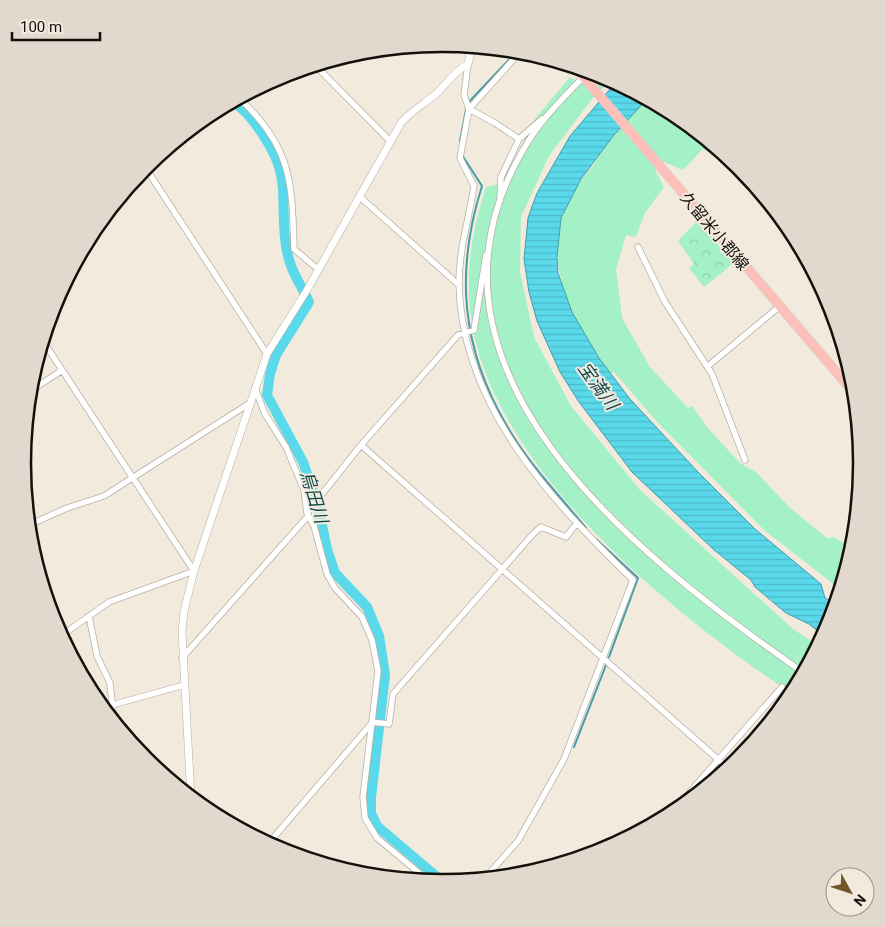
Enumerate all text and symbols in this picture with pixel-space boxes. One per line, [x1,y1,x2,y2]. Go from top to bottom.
scale bar [12,10,100,42]
text: 100 m [20,18,62,36]
street label: 久留米小郡線 [676,188,753,274]
water label: 宝満川 [574,358,624,415]
water label: 烏田川 [297,468,333,528]
north arrow [825,867,875,917]
text: N [851,891,869,909]

